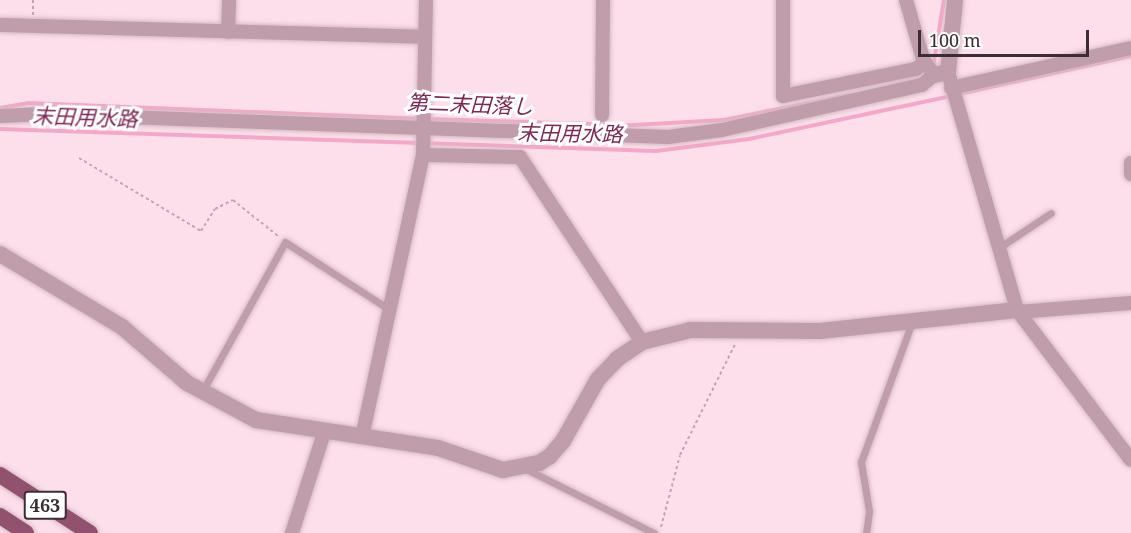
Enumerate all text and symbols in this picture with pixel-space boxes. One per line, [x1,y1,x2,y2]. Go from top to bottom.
scale bar [921,18,1092,56]
text: 100 m [929,28,981,52]
water label: 第二末田落し [407,89,533,119]
water label: 末田用水路 [32,103,138,131]
water label: 末田用水路 [517,119,623,147]
road number: 463 [22,490,68,520]

